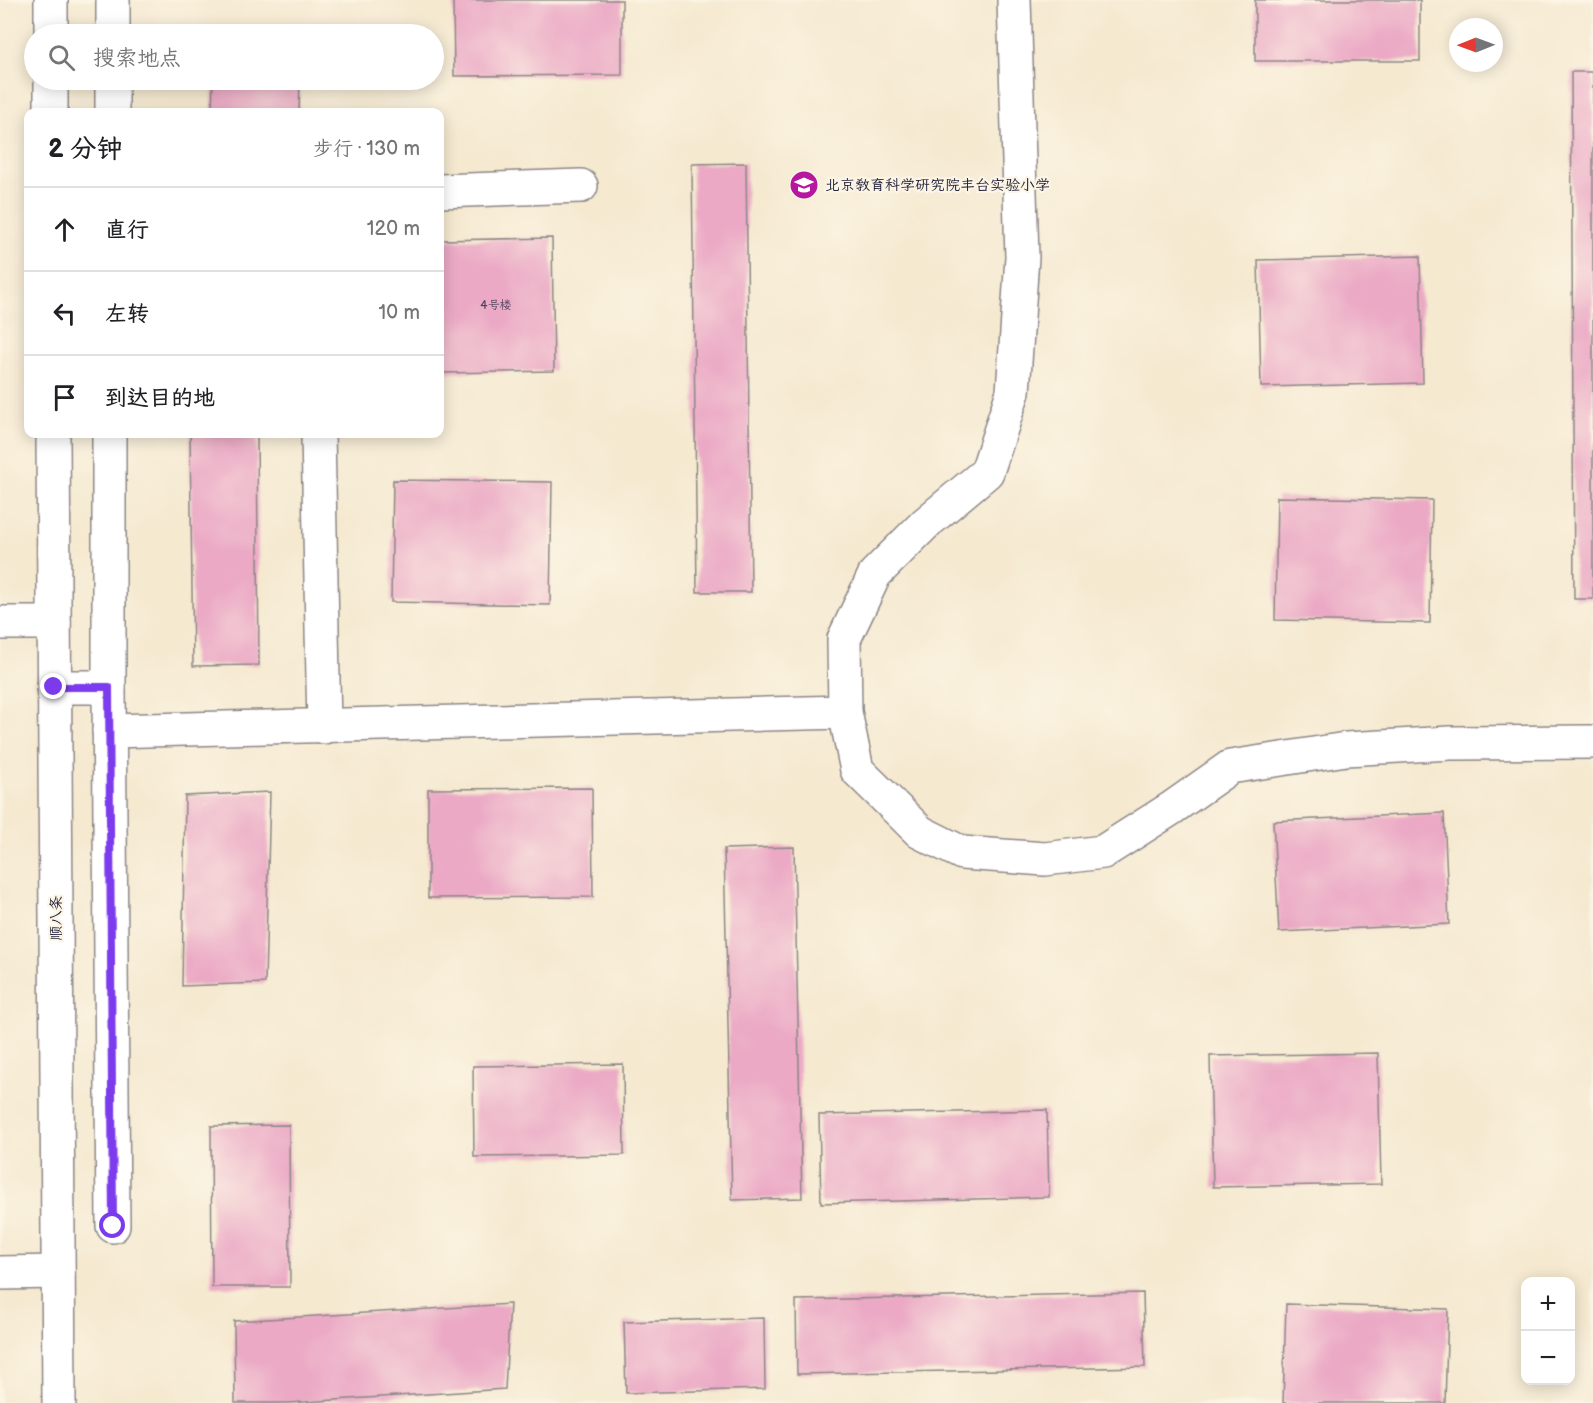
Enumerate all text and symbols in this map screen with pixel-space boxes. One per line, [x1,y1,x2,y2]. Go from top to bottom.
north arrow [1449,18,1503,72]
search box [24,24,444,90]
icon: search [45,41,78,74]
text: 搜索地点 [93,45,181,72]
text: 2 分钟 [48,134,123,165]
text: 步行 · 130 m [313,137,420,161]
school or university icon: 北京教育科学研究院丰台实验小学 [788,169,820,201]
place label: 北京教育科学研究院丰台实验小学 [825,176,1050,195]
icon: ahead [48,213,81,246]
text: 直行 [105,217,149,244]
text: 120 m [367,217,420,241]
icon: left [48,297,81,330]
house number: 4号楼 [480,298,512,313]
text: 左转 [105,301,149,328]
text: 10 m [379,301,420,325]
icon: arrive [48,381,81,414]
text: 到达目的地 [105,385,215,412]
route end [40,673,66,699]
street label: 顺八条 [47,895,66,941]
route start [99,1212,125,1238]
map controls [1521,1277,1575,1385]
button: + [1521,1277,1575,1331]
button: − [1521,1331,1575,1385]

